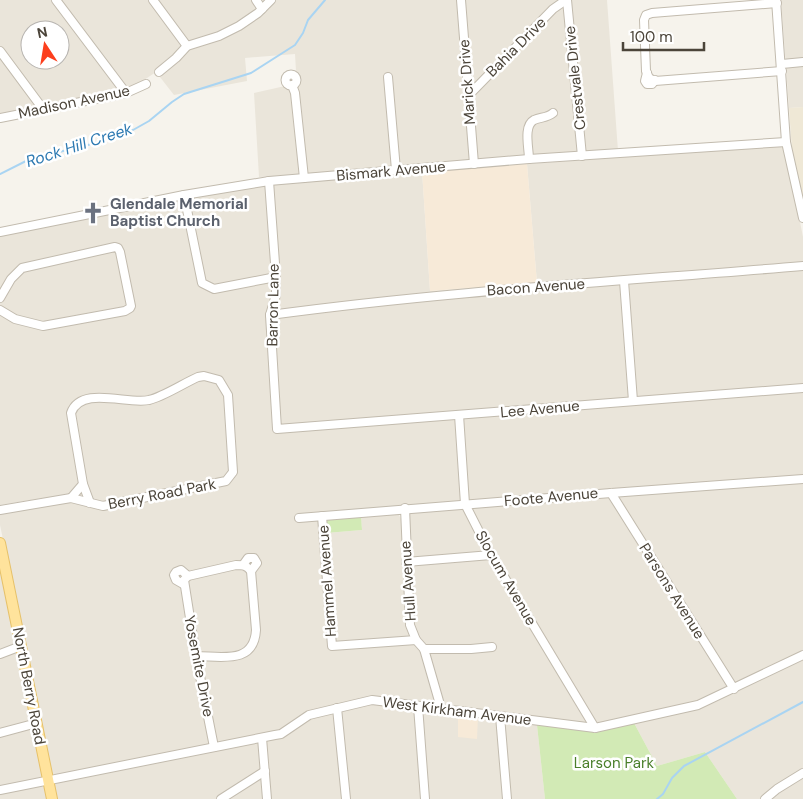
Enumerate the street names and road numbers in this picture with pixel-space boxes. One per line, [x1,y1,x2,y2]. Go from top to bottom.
street label: Bahia Drive [482,13,550,81]
street label: Crestvale Drive [560,25,590,131]
street label: Marick Drive [454,39,480,125]
street label: Madison Avenue [16,80,132,124]
street label: Bismark Avenue [335,156,447,186]
street label: Barron Lane [262,263,284,347]
street label: Bacon Avenue [486,274,586,300]
street label: Lee Avenue [499,396,581,422]
street label: Berry Road Park [106,474,218,514]
street label: Foote Avenue [503,483,599,511]
street label: Hammel Avenue [313,524,341,638]
street label: Slocum Avenue [471,527,541,629]
street label: Parsons Avenue [634,539,710,643]
street label: Hull Avenue [395,540,421,622]
street label: Yosemite Drive [179,614,219,718]
street label: North Berry Road [8,626,50,746]
street label: West Kirkham Avenue [381,692,533,730]

